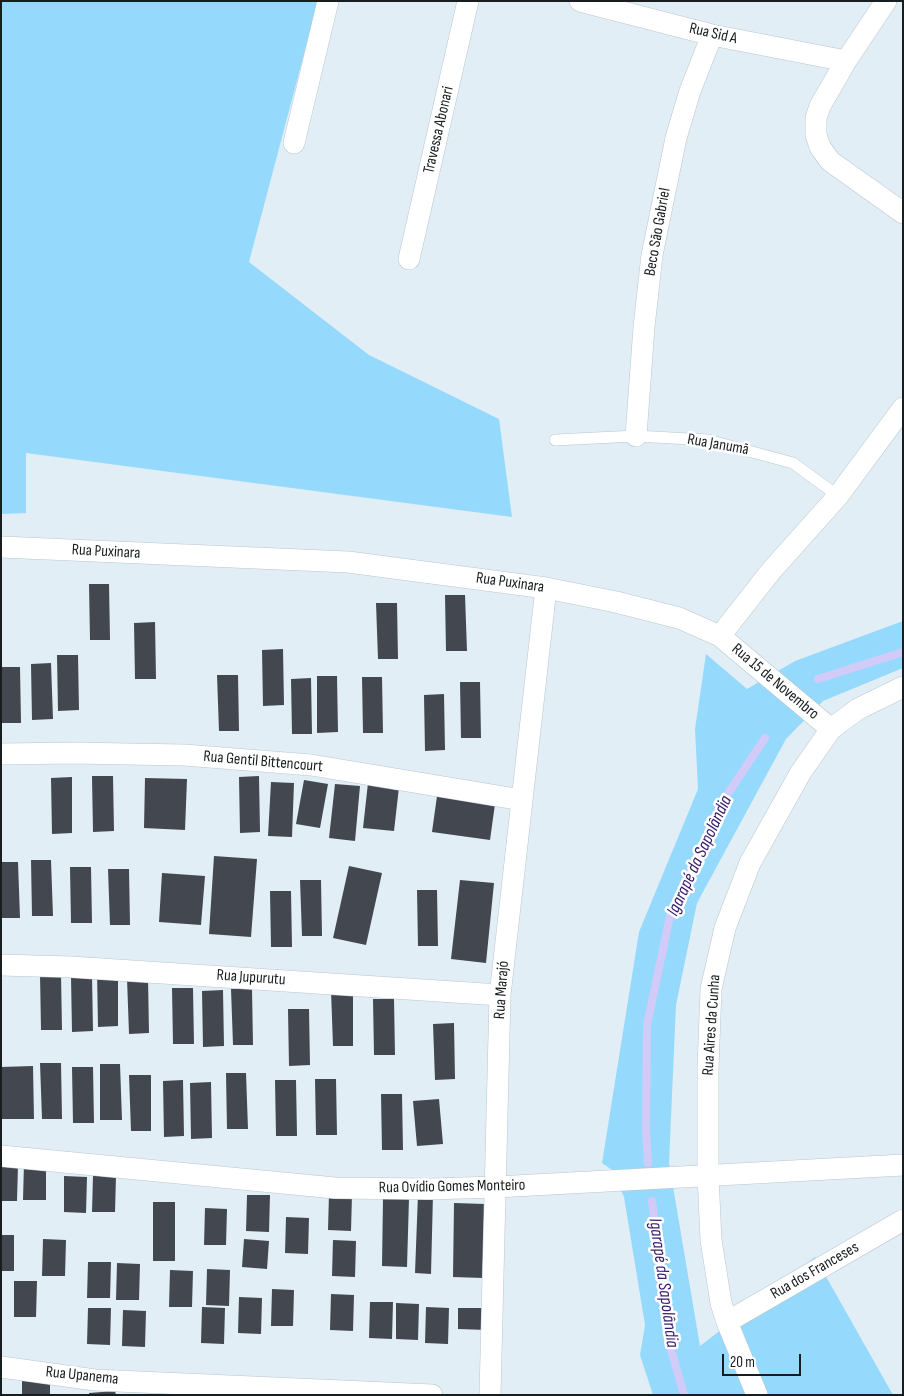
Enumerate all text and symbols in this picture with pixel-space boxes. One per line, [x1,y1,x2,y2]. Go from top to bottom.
street label: Rua Sid A [687,19,739,49]
street label: Travessa Abonari [420,84,458,176]
street label: Beco São Gabriel [641,187,675,277]
street label: Rua Janumã [686,430,750,460]
street label: Rua Puxinara [71,541,141,563]
street label: Rua Puxinara [475,569,545,597]
street label: Rua 15 de Novembro [727,640,823,724]
street label: Rua Gentil Bittencourt [202,747,324,777]
water label: Igarapé da Sapolândia [663,792,737,920]
street label: Rua Marajó [490,960,514,1020]
street label: Rua Jupurutu [216,966,286,990]
street label: Rua Aires da Cunha [699,974,725,1076]
street label: Rua Ovídio Gomes Monteiro [379,1176,525,1198]
water label: Igarapé da Sapolândia [643,1217,683,1349]
street label: Rua dos Franceses [768,1238,862,1304]
scale bar [724,1344,803,1376]
text: 20 m [730,1353,755,1372]
street label: Rua Upanema [45,1363,119,1389]

